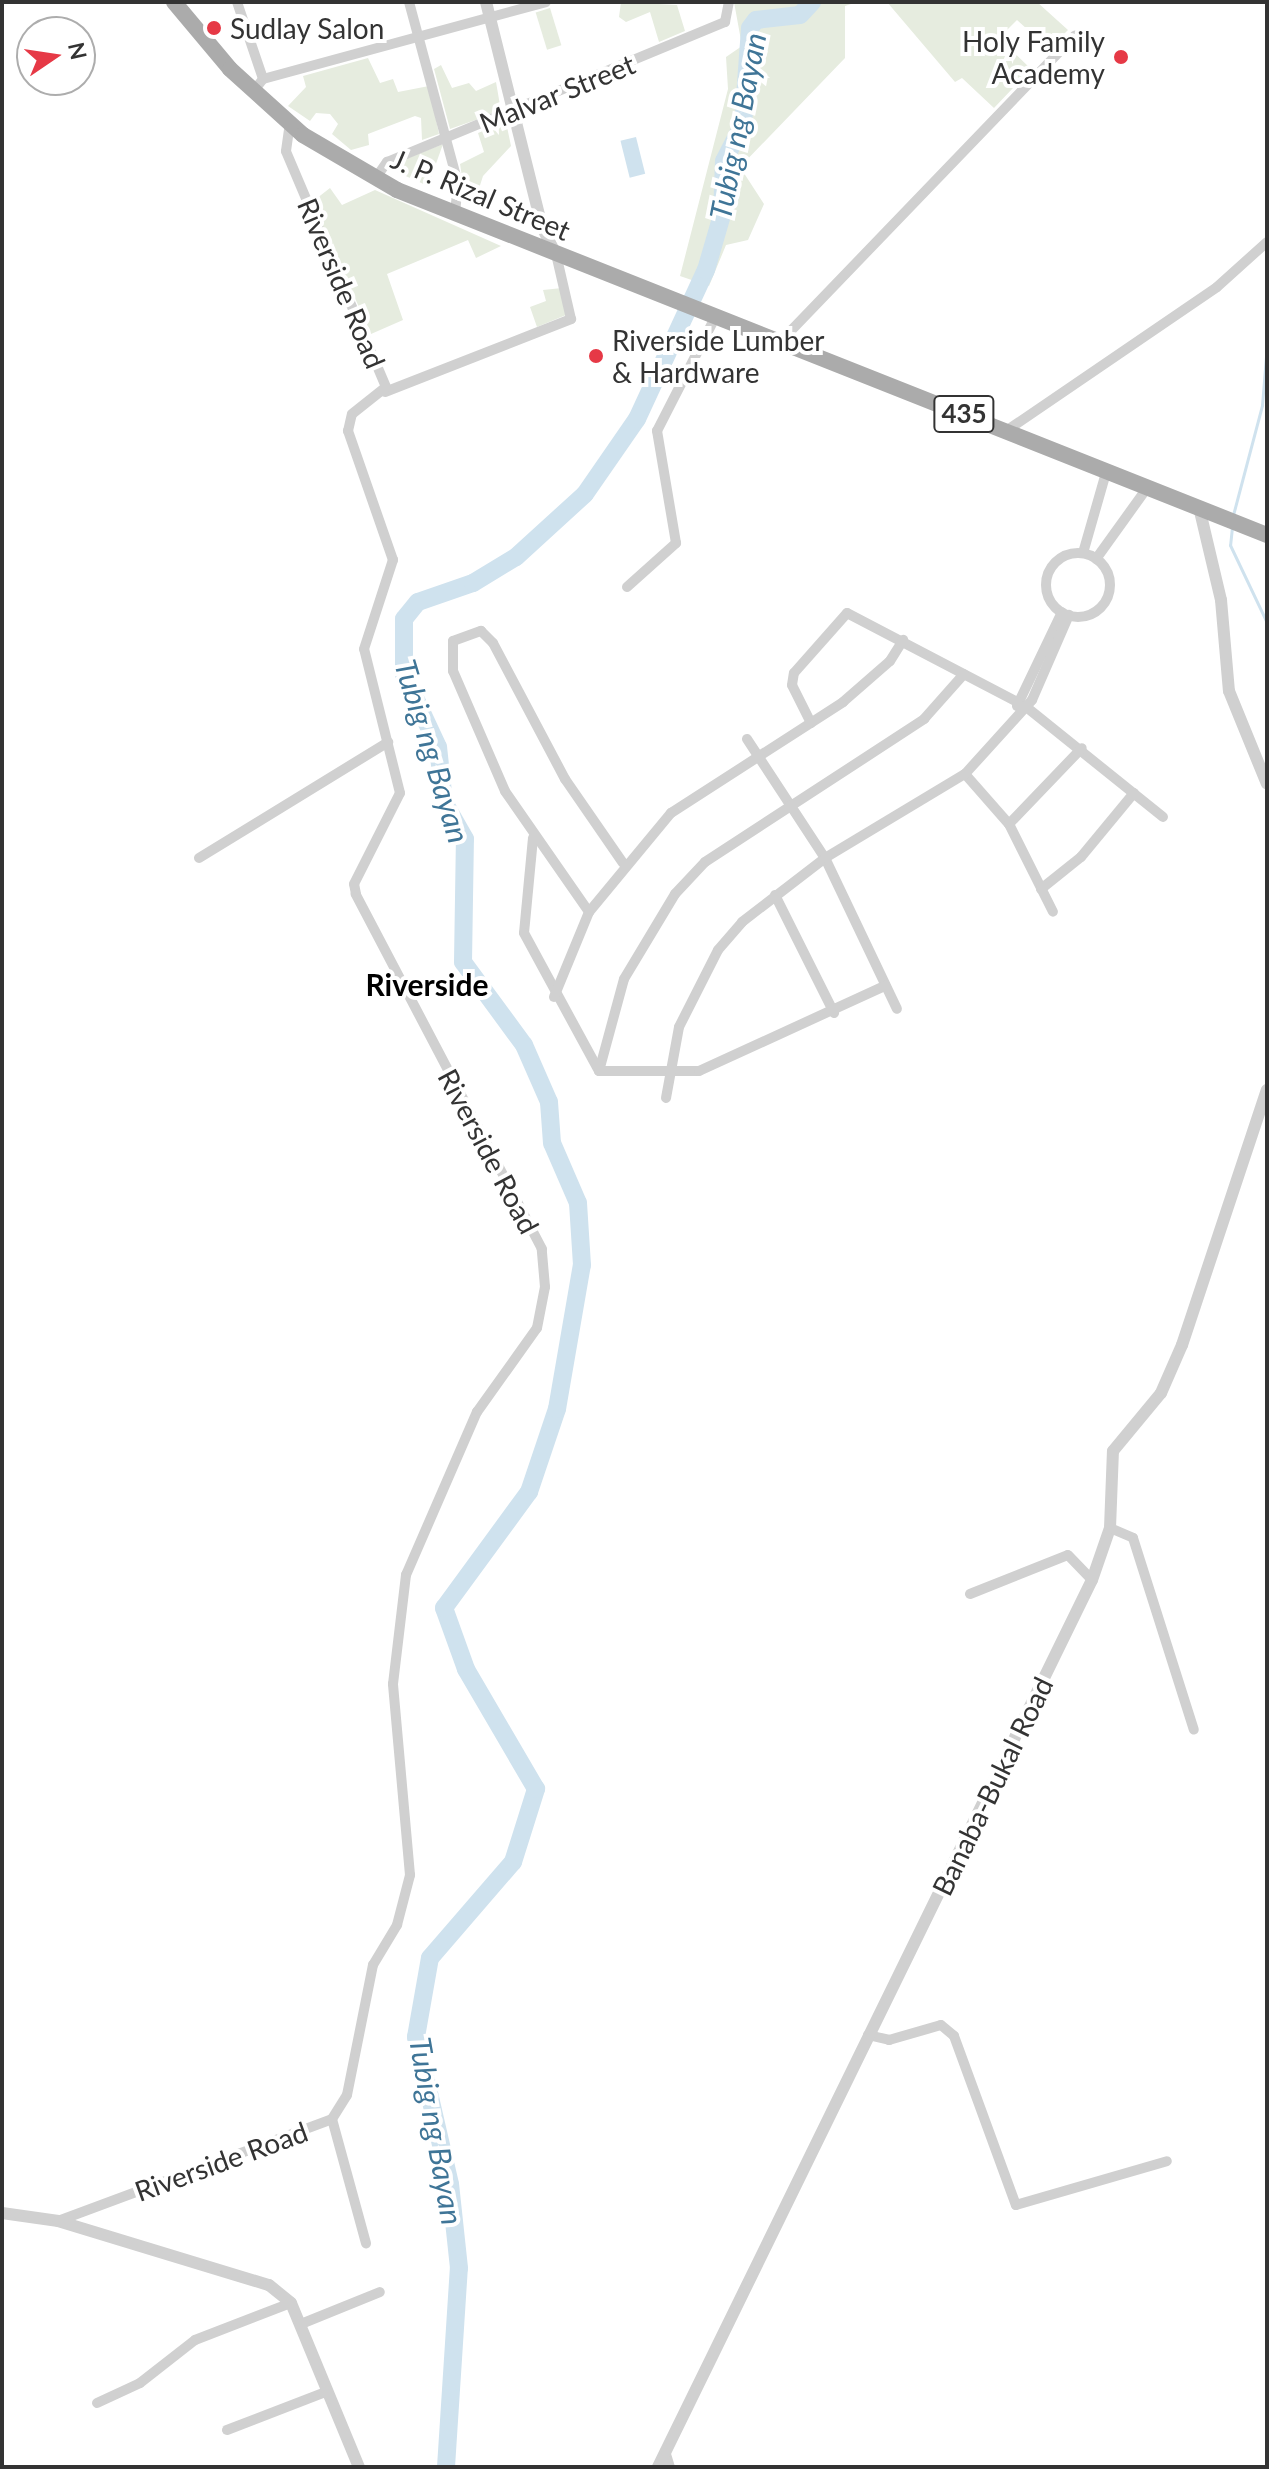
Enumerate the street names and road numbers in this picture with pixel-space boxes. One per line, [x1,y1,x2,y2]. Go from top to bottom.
street label: Malvar Street [474,46,640,140]
street label: J. P. Rizal Street [386,141,576,247]
street label: Riverside Road [291,193,393,373]
road number: 435 [932,392,996,436]
street label: Riverside Road [432,1063,546,1239]
street label: Banaba-Bukal Road [925,1671,1059,1901]
street label: Riverside Road [130,2114,312,2208]

